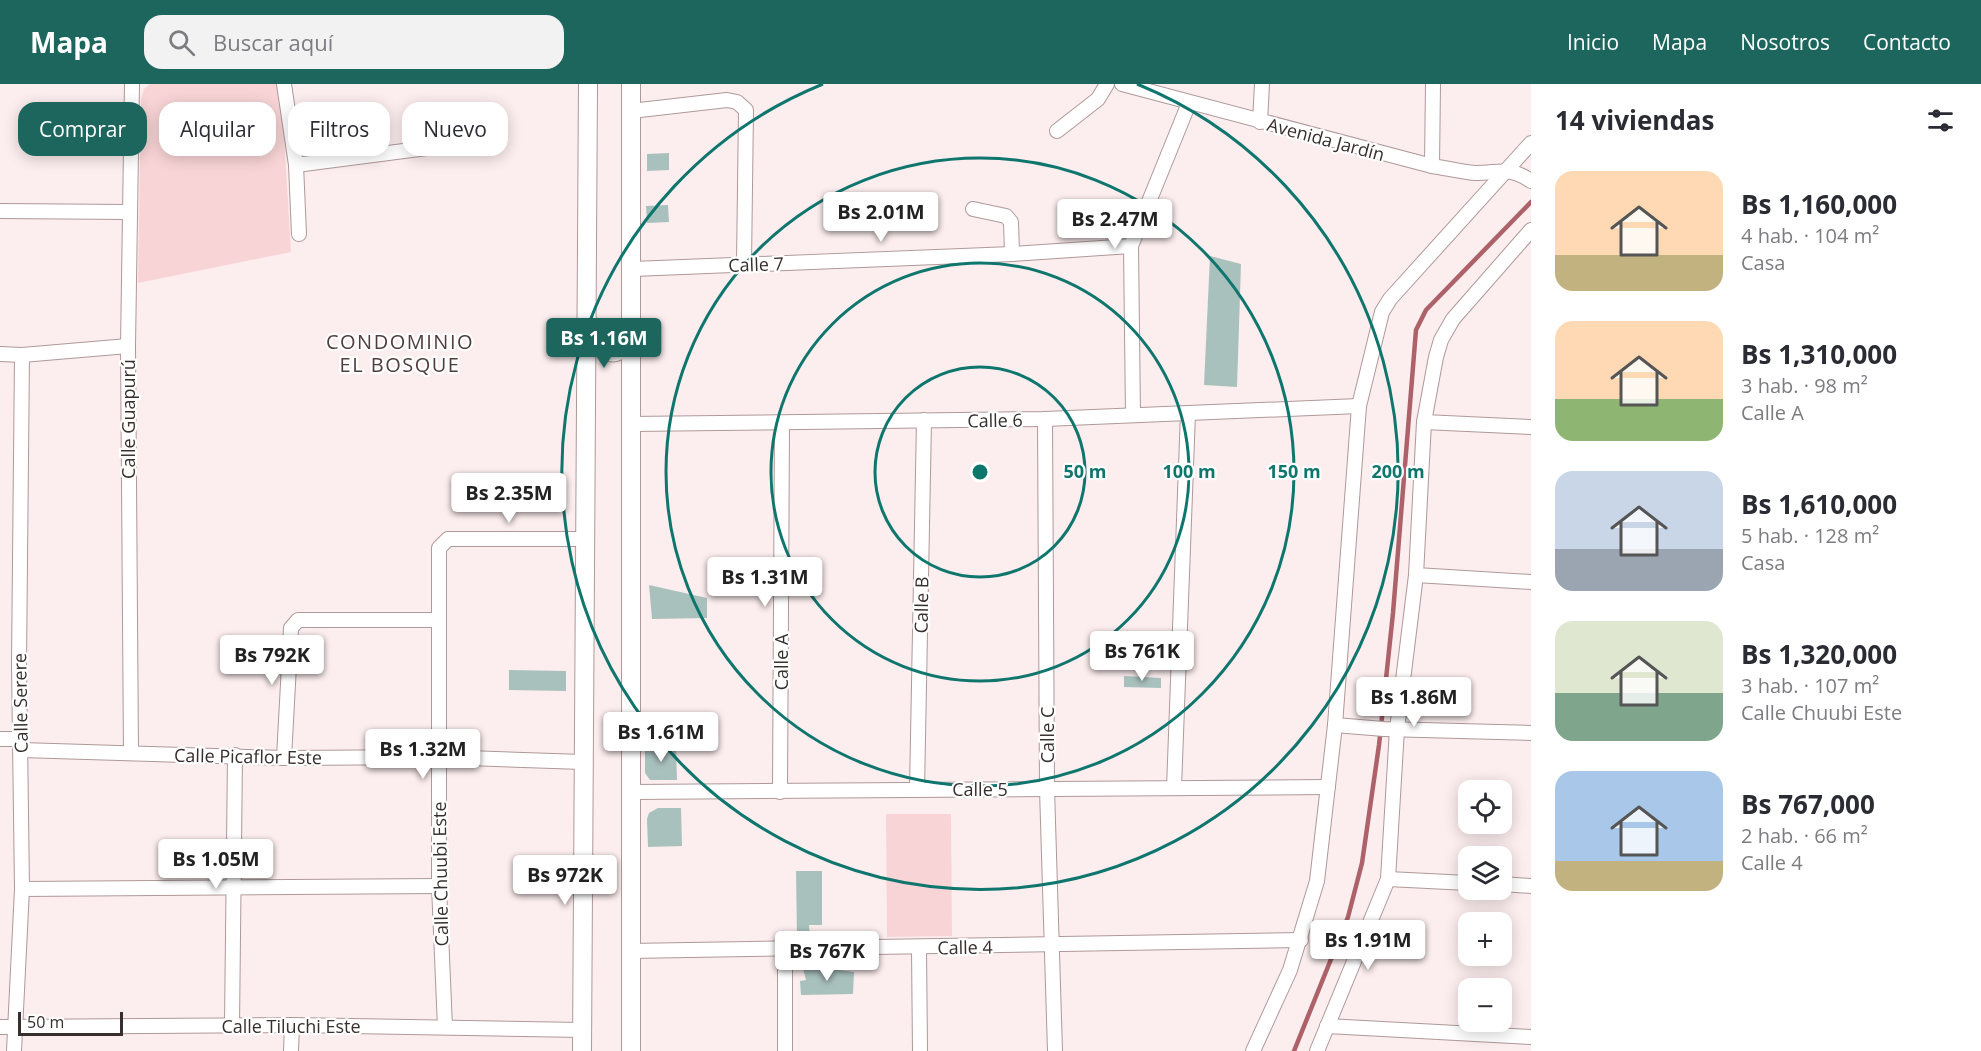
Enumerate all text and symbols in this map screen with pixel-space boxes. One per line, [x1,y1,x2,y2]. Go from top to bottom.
search box [144,15,564,69]
text: Mapa [30,23,108,61]
icon: search [165,26,198,59]
text: Buscar aquí [213,27,333,57]
text: Inicio [1567,28,1619,56]
text: Mapa [1652,28,1707,56]
text: Nosotros [1740,28,1830,56]
text: Contacto [1863,28,1951,56]
chip: Comprar [18,102,147,156]
chip: Alquilar [159,102,276,156]
chip: Filtros [288,102,390,156]
chip: Nuevo [402,102,508,156]
text: 14 viviendas [1555,102,1714,138]
icon: filters [1924,104,1957,137]
street label: Avenida Jardín [1265,112,1387,166]
text: Bs 1,160,000 [1741,186,1897,222]
pin: Bs 2.01M [819,192,943,243]
icon: home [1603,195,1675,267]
text: Bs 2.01M [837,198,925,225]
pin: Bs 2.47M [1053,199,1177,250]
text: Bs 2.47M [1071,205,1159,232]
text: 4 hab. · 104 m² [1741,222,1879,249]
text: Casa [1741,249,1785,276]
street label: Calle 7 [728,251,784,277]
pin: Bs 1.16M [542,318,666,369]
text: Bs 1.16M [560,324,648,351]
district label: CONDOMINIO EL BOSQUE [326,328,474,378]
text: Bs 1,310,000 [1741,336,1897,372]
icon: home [1603,345,1675,417]
street label: Calle Guapurú [116,359,140,479]
text: 3 hab. · 98 m² [1741,372,1868,399]
text: Calle A [1741,399,1804,426]
street label: Calle 6 [967,408,1023,432]
text: 50 m [1064,459,1106,483]
text: 100 m [1162,459,1216,483]
text: 150 m [1267,459,1321,483]
text: 200 m [1371,459,1425,483]
centre of rings [970,462,990,482]
pin: Bs 2.35M [447,473,571,524]
text: Bs 2.35M [465,479,553,506]
text: Bs 1,610,000 [1741,486,1897,522]
icon: home [1603,495,1675,567]
text: 5 hab. · 128 m² [1741,522,1879,549]
text: Casa [1741,549,1785,576]
pin: Bs 1.31M [703,557,827,608]
text: Bs 1.31M [721,563,809,590]
street label: Calle B [909,576,933,634]
pin: Bs 761K [1087,631,1197,682]
street label: Calle A [769,633,793,690]
pin: Bs 792K [217,635,327,686]
text: Bs 1,320,000 [1741,636,1897,672]
text: Bs 761K [1104,637,1180,664]
text: Bs 792K [234,641,310,668]
icon: home [1603,645,1675,717]
street label: Calle Serere [7,653,33,753]
text: 3 hab. · 107 m² [1741,672,1879,699]
pin: Bs 1.86M [1352,677,1476,728]
text: Bs 1.86M [1370,683,1458,710]
text: Calle Chuubi Este [1741,699,1902,726]
street label: Calle C [1035,707,1059,763]
pin: Bs 1.61M [599,712,723,763]
text: Bs 1.61M [617,718,705,745]
pin: Bs 1.32M [361,729,485,780]
text: Bs 1.32M [379,735,467,762]
street label: Calle Picaflor Este [174,743,322,769]
street label: Calle 5 [952,777,1008,801]
map controls [1458,780,1512,1032]
button: locate [1458,780,1512,834]
text: Bs 767,000 [1741,786,1875,822]
icon: home [1603,795,1675,867]
street label: Calle Chuubi Este [427,801,453,947]
text: 2 hab. · 66 m² [1741,822,1868,849]
pin: Bs 1.05M [154,839,278,890]
text: Bs 1.05M [172,845,260,872]
button: layers [1458,846,1512,900]
text: Calle 4 [1741,849,1803,876]
pin: Bs 972K [510,855,620,906]
text: Bs 972K [527,861,603,888]
button: + [1458,912,1512,966]
pin: Bs 1.91M [1306,920,1430,971]
text: Bs 1.91M [1324,926,1412,953]
pin: Bs 767K [772,931,882,982]
street label: Calle 4 [937,935,993,959]
text: Bs 767K [789,937,865,964]
button: − [1458,978,1512,1032]
scale bar [18,1009,123,1036]
text: 50 m [27,1011,64,1033]
street label: Calle Tiluchi Este [221,1014,361,1038]

